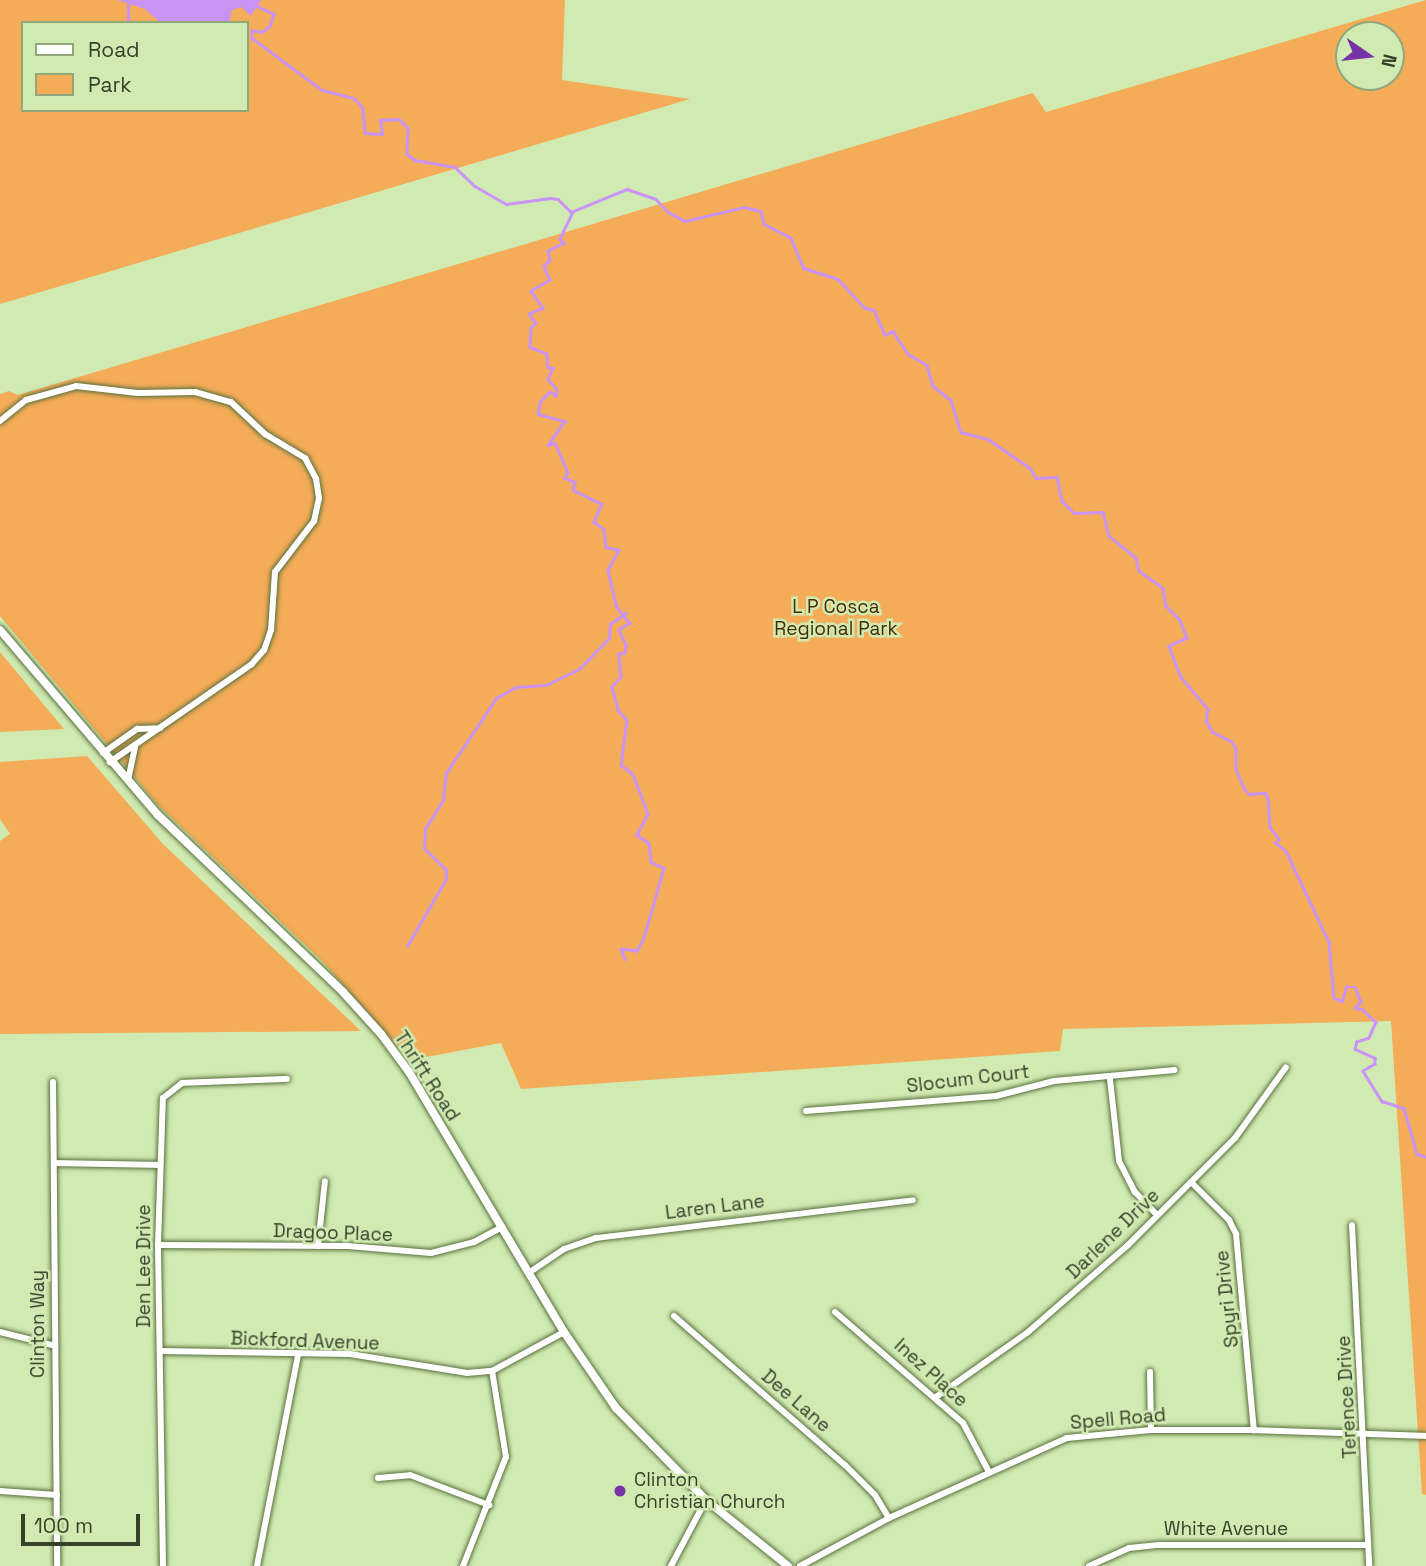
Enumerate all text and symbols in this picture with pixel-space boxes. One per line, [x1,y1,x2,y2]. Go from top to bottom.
legend [21,21,248,112]
north arrow [1335,21,1405,91]
text: Road [88,36,140,63]
text: N [1375,52,1403,70]
text: Park [88,71,132,98]
park label: L P Cosca Regional Park [774,596,898,640]
street label: Thrift Road [389,1027,465,1125]
street label: Slocum Court [905,1060,1031,1098]
street label: Darlene Drive [1062,1184,1164,1284]
street label: Laren Lane [664,1190,766,1224]
street label: Den Lee Drive [133,1204,155,1328]
street label: Dragoo Place [273,1220,393,1246]
street label: Spyri Drive [1211,1249,1243,1349]
street label: Clinton Way [27,1270,49,1378]
street label: Bickford Avenue [230,1327,380,1355]
street label: Inez Place [889,1334,973,1412]
street label: Terence Drive [1332,1335,1362,1459]
street label: Dee Lane [757,1365,835,1437]
street label: Spell Road [1069,1403,1167,1435]
place label: Clinton Christian Church [634,1469,785,1513]
marker: Clinton Christian Church [612,1483,628,1499]
scale bar [24,1500,144,1544]
text: 100 m [34,1512,93,1539]
street label: White Avenue [1164,1518,1288,1540]

